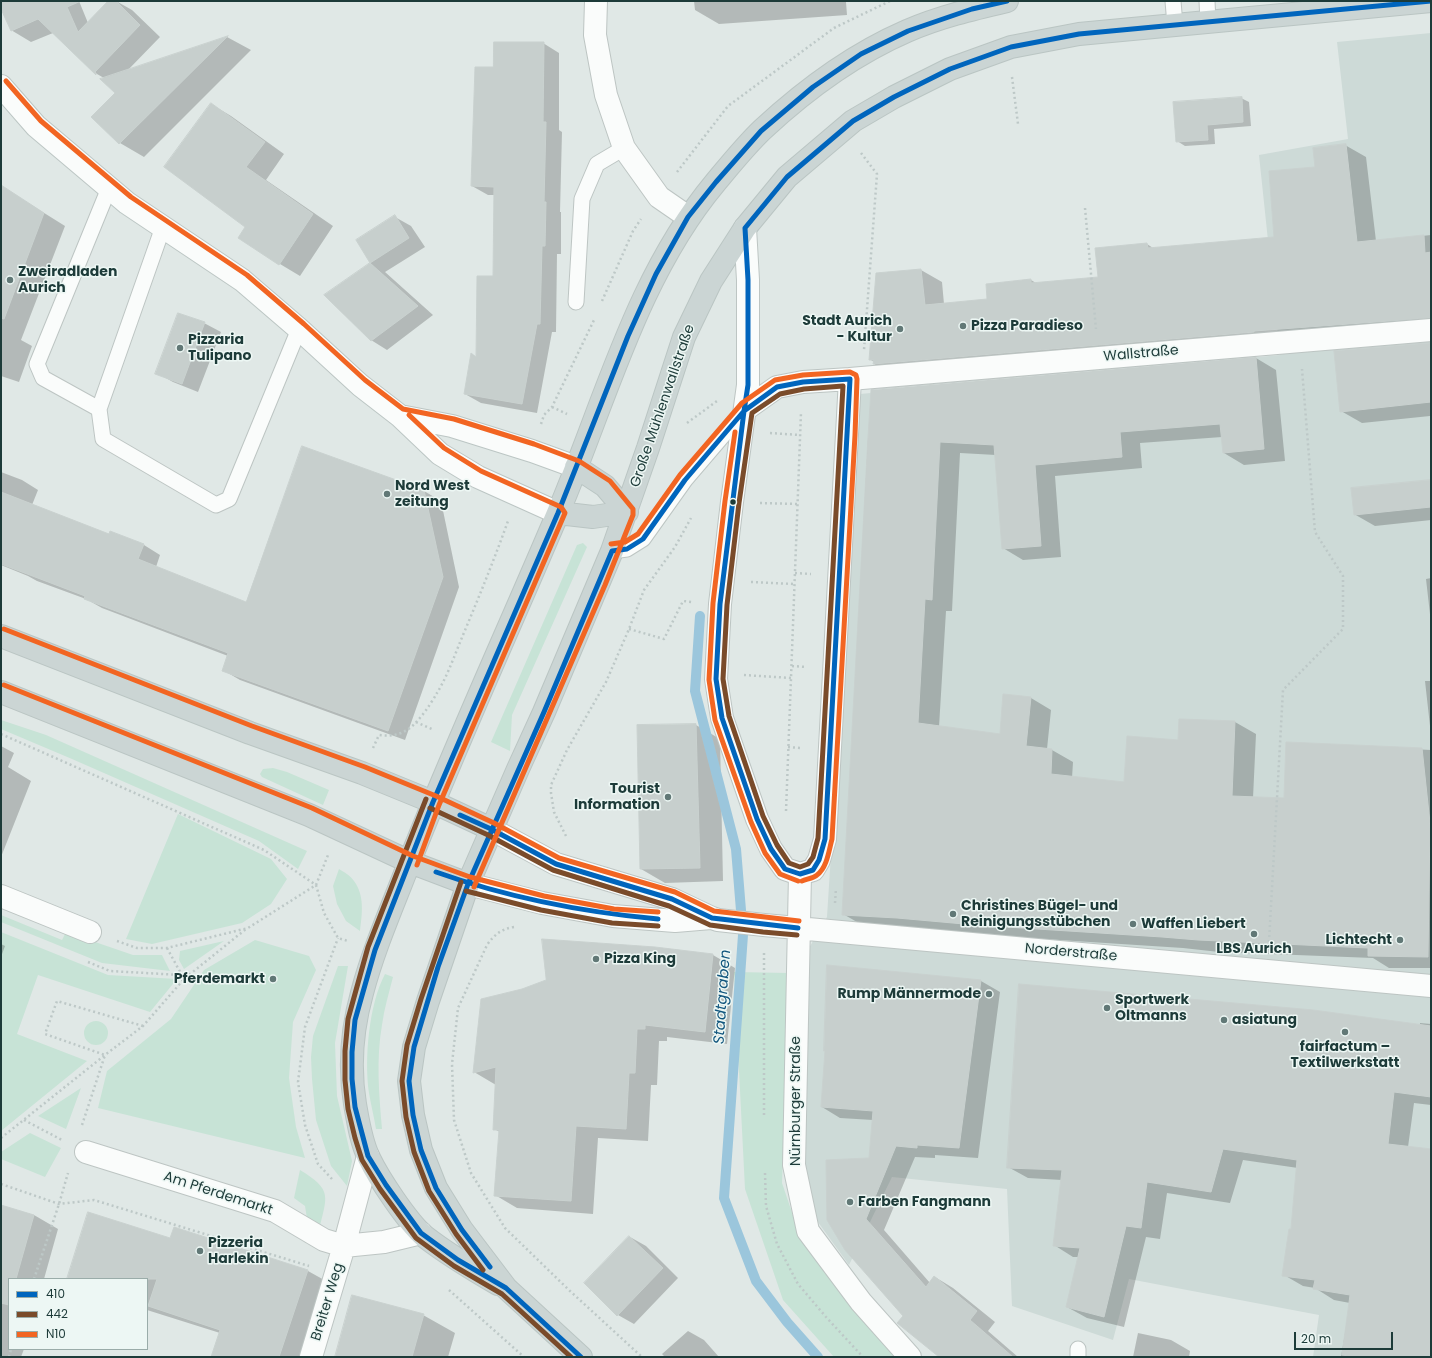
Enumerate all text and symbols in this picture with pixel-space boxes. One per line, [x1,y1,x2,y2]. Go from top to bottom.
place label: Zweiradladen Aurich [18,264,117,296]
marker: Zweiradladen Aurich [5,275,15,285]
place label: Stadt Aurich - Kultur [802,313,892,346]
place label: Pizza Paradieso [971,318,1083,334]
marker: Pizza Paradieso [958,321,968,331]
street label: Große Mühlenwallstraße [627,322,699,490]
marker: Stadt Aurich - Kultur [895,324,905,334]
place label: Pizzaria Tulipano [188,332,251,364]
street label: Wallstraße [1103,342,1179,366]
marker: Pizzaria Tulipano [175,343,185,353]
place label: Nord West zeitung [395,478,470,510]
marker: Nord West zeitung [382,489,392,499]
unlabelled marker [728,497,738,507]
place label: Tourist Information [574,781,660,814]
marker: Tourist Information [663,792,673,802]
place label: Christines Bügel- und Reinigungsstübchen [961,898,1118,930]
marker: Christines Bügel- und Reinigungsstübchen [948,909,958,919]
place label: Waffen Liebert [1141,916,1246,932]
marker: Waffen Liebert [1128,919,1138,929]
marker: LBS Aurich [1249,929,1259,939]
place label: Lichtecht [1325,932,1392,948]
marker: Lichtecht [1395,935,1405,945]
street label: Norderstraße [1024,941,1118,965]
place label: LBS Aurich [1216,941,1292,957]
water label: Stadtgraben [711,949,735,1045]
place label: Pizza King [604,951,676,967]
marker: Pizza King [591,954,601,964]
place label: Pferdemarkt [174,971,265,987]
marker: Pferdemarkt [268,974,278,984]
place label: Rump Männermode [837,986,981,1002]
marker: Rump Männermode [984,989,994,999]
place label: Sportwerk Oltmanns [1115,992,1189,1024]
marker: Sportwerk Oltmanns [1102,1003,1112,1013]
place label: asiatung [1232,1012,1297,1028]
marker: asiatung [1219,1015,1229,1025]
marker: fairfactum – Textilwerkstatt [1340,1027,1350,1037]
street label: Nürnburger Straße [788,1036,804,1166]
place label: fairfactum – Textilwerkstatt [1291,1039,1399,1072]
street label: Am Pferdemarkt [161,1168,275,1220]
place label: Farben Fangmann [858,1194,991,1210]
marker: Farben Fangmann [845,1197,855,1207]
place label: Pizzeria Harlekin [208,1235,269,1268]
marker: Pizzeria Harlekin [195,1246,205,1256]
street label: Breiter Weg [308,1261,348,1343]
legend [8,1278,148,1350]
text: 410 [46,1285,65,1302]
text: 442 [46,1305,68,1322]
scale bar [1296,1324,1395,1350]
text: N10 [46,1325,66,1342]
text: 20 m [1301,1330,1331,1347]

